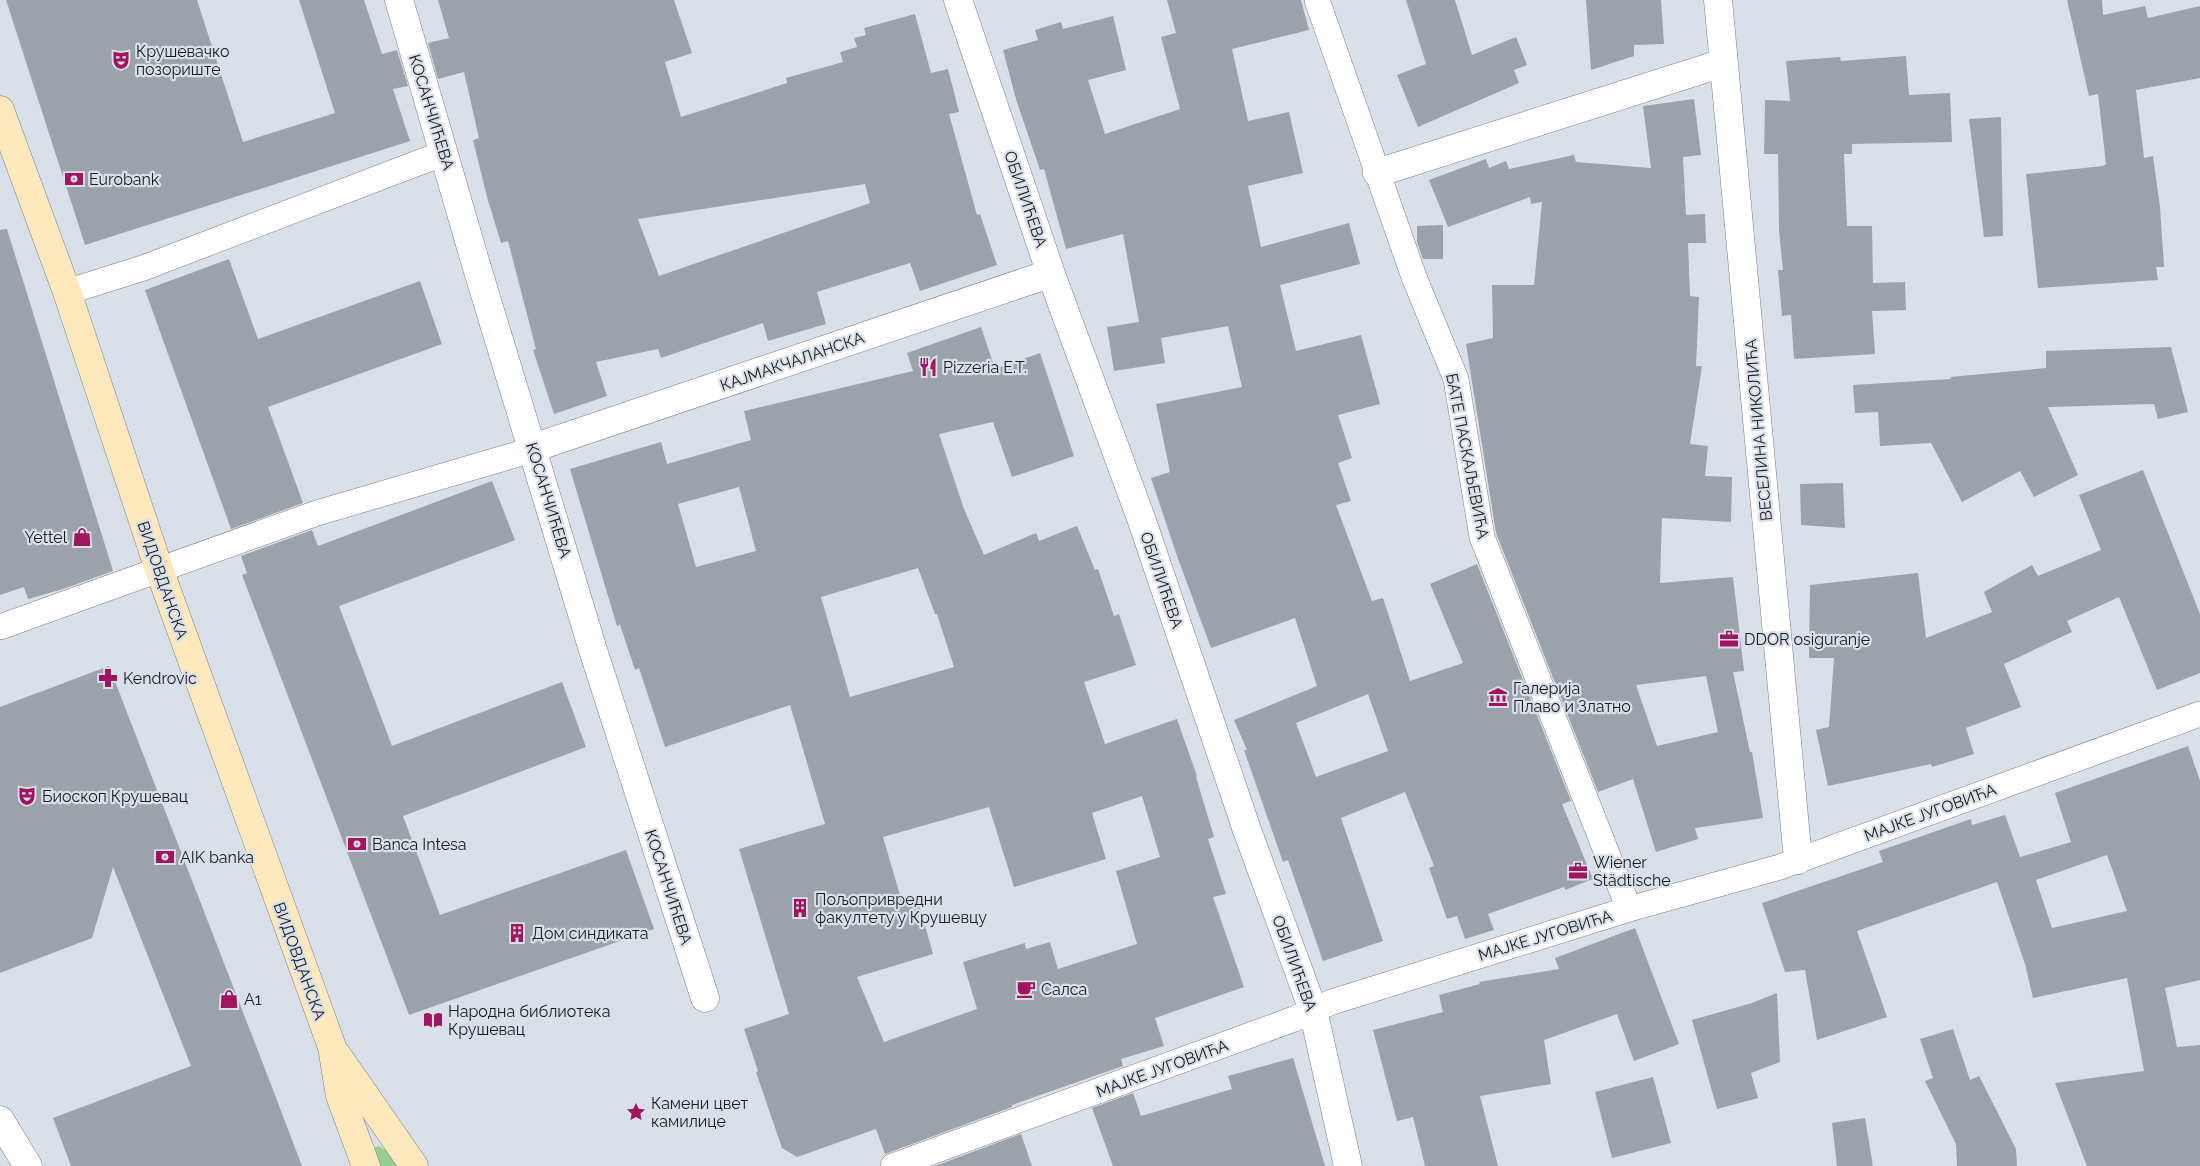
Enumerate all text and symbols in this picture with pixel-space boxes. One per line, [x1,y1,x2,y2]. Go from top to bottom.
place label: Крушевачко позориште [136,42,230,79]
theatre icon: Крушевачко позориште [110,49,132,71]
street label: КОСАНЧИЋЕВА [405,52,458,172]
street label: ОБИЛИЋЕВА [1000,148,1051,250]
bank icon: Eurobank [63,168,85,190]
place label: Eurobank [89,170,160,189]
street label: КАЈМАКЧАЛАНСКА [718,328,867,395]
street label: ВЕСЕЛИНА НИКОЛИЋА [1741,338,1776,522]
restaurant icon: Pizzeria E.T. [917,356,939,378]
place label: Pizzeria E.T. [943,358,1027,377]
street label: БАТЕ ПАСКАЉЕВИЋА [1442,372,1493,541]
street label: КОСАНЧИЋЕВА [522,440,575,560]
street label: ВИДОВДАНСКА [133,519,192,642]
shop icon: Yettel [71,526,93,548]
place label: Yettel [24,528,68,547]
street label: ОБИЛИЋЕВА [1136,529,1187,631]
office icon: DDOR osiguranje [1718,628,1740,650]
place label: DDOR osiguranje [1744,630,1870,649]
pharmacy icon: Kendrovic [97,667,119,689]
place label: Kendrovic [123,669,197,688]
place label: Галерија Плаво и Златно [1513,679,1631,716]
museum icon: Галерија Плаво и Златно [1487,686,1509,708]
street label: МАЈКЕ ЈУГОВИЋА [1862,780,1999,845]
theatre icon: Биоскоп Крушевац [16,785,38,807]
place label: Биоскоп Крушевац [42,787,188,806]
street label: КОСАНЧИЋЕВА [641,827,696,947]
bank icon: Banca Intesa [346,833,368,855]
place label: Banca Intesa [372,835,467,854]
bank icon: AIK banka [154,846,176,868]
place label: AIK banka [180,848,254,867]
place label: Wiener Städtische [1593,853,1671,890]
office icon: Wiener Städtische [1567,860,1589,882]
place label: Пољопривредни факултету у Крушевцу [815,890,987,927]
building icon: Пољопривредни факултету у Крушевцу [789,897,811,919]
street label: ВИДОВДАНСКА [269,900,330,1023]
street label: МАЈКЕ ЈУГОВИЋА [1476,906,1615,965]
street label: ОБИЛИЋЕВА [1268,913,1321,1014]
building icon: Дом синдиката [506,922,528,944]
place label: Дом синдиката [532,924,648,943]
cafe icon: Салса [1015,978,1037,1000]
place label: Салса [1041,980,1087,999]
shop icon: A1 [218,988,240,1010]
place label: A1 [244,990,262,1009]
place label: Народна библиотека Крушевац [448,1002,610,1039]
library icon: Народна библиотека Крушевац [422,1009,444,1031]
street label: МАЈКЕ ЈУГОВИЋА [1094,1036,1231,1101]
place label: Камени цвет камилице [651,1094,749,1131]
place icon: Камени цвет камилице [625,1101,647,1123]

